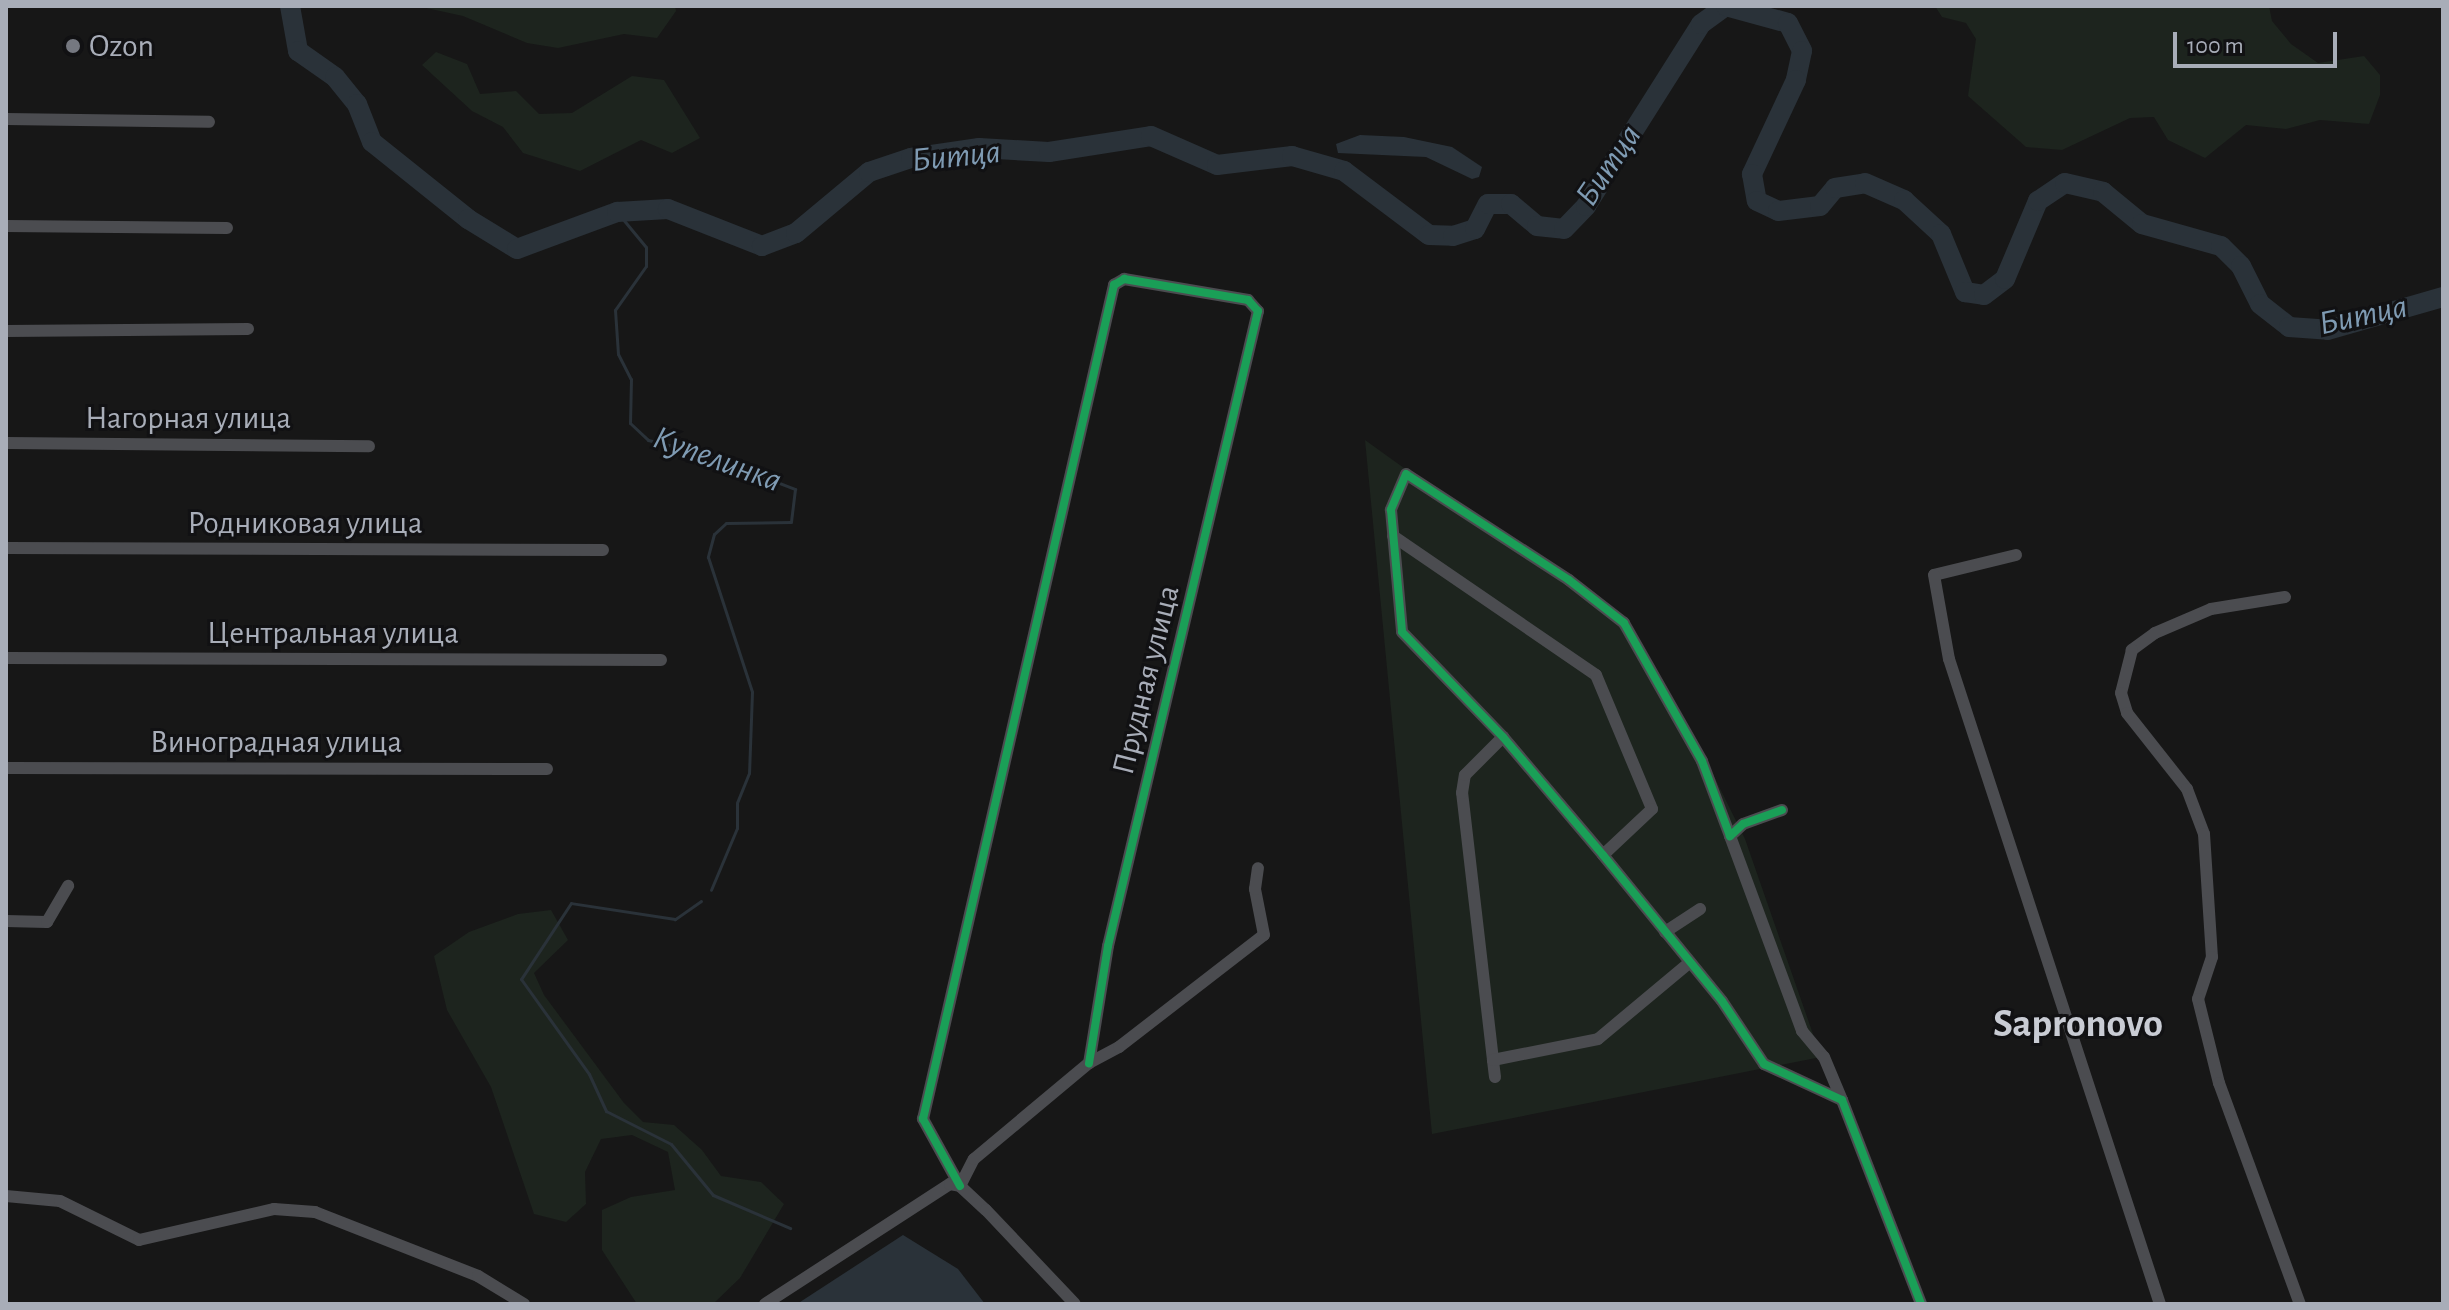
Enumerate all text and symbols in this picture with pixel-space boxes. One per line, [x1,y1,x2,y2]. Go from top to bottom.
scale bar [2177,16,2341,66]
place label: Ozon [89,27,154,65]
text: 100 m [2187,34,2244,58]
marker: Ozon [64,37,82,55]
water label: Битца [1567,117,1651,215]
water label: Битца [909,132,1003,182]
water label: Битца [2315,287,2411,345]
street label: Нагорная улица [85,399,291,437]
water label: Купелинка [647,418,787,502]
street label: Родниковая улица [187,504,423,542]
street label: Прудная улица [1104,581,1188,779]
street label: Центральная улица [207,614,459,652]
street label: Виноградная улица [150,723,402,761]
district label: Sapronovo [1993,1000,2163,1048]

